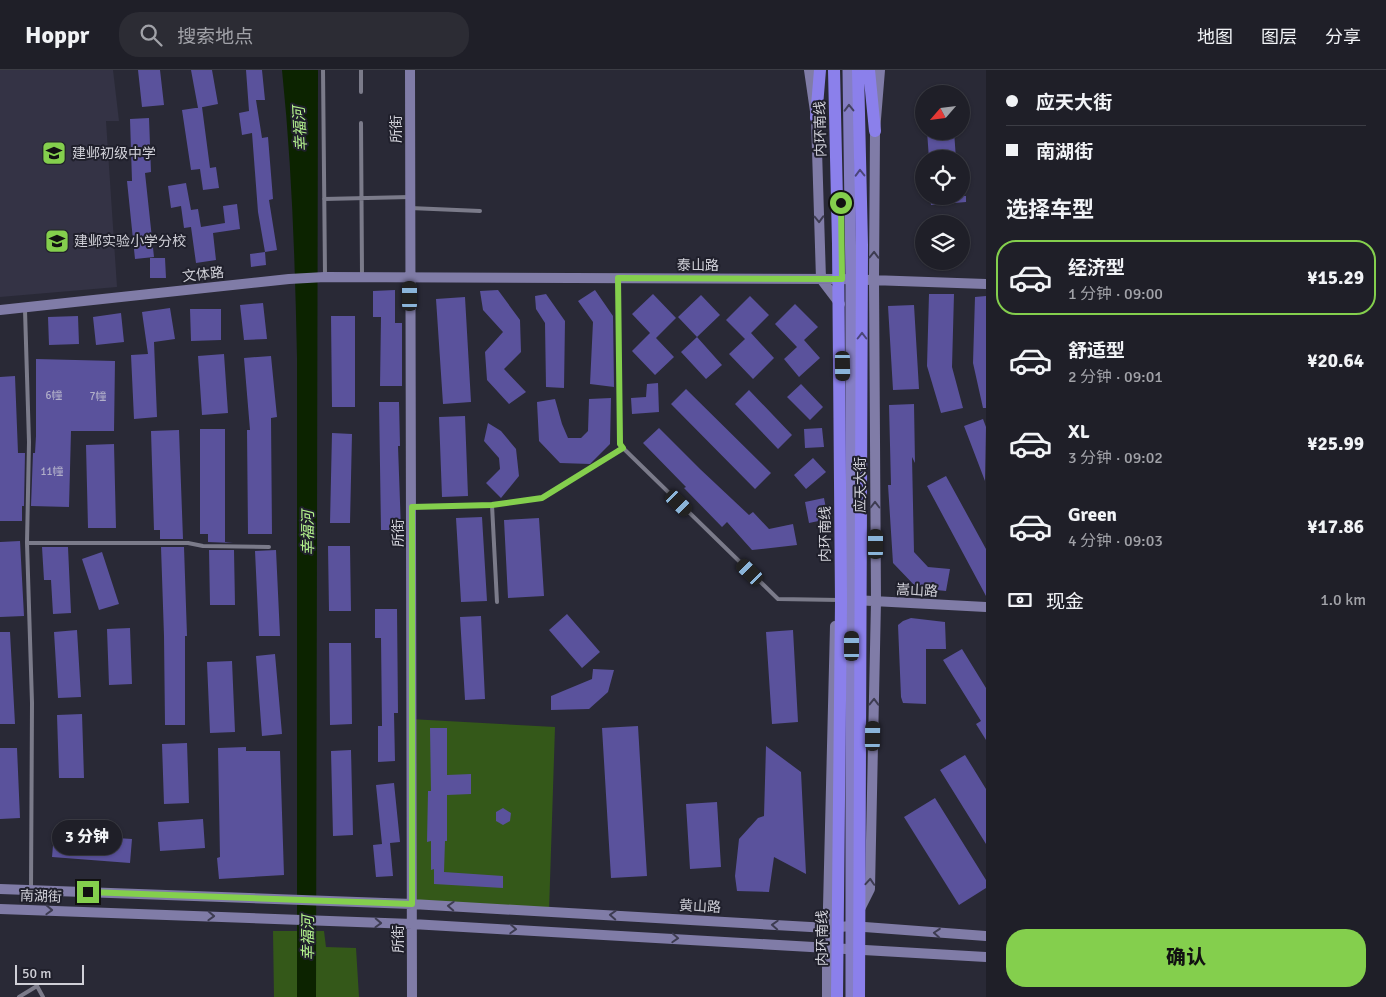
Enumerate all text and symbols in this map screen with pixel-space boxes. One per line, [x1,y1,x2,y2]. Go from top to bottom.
search box [119,12,469,57]
text: Hoppr [25,20,89,50]
icon: search [137,21,165,49]
text: 搜索地点 [177,25,253,49]
text: 地图 [1197,26,1233,48]
text: 图层 [1261,26,1297,48]
text: 分享 [1325,26,1361,48]
north arrow [915,85,970,140]
map controls [915,85,970,270]
text: 应天大街 [1036,91,1112,115]
street label: 内环南线 [812,101,829,157]
water label: 幸福河 [290,103,310,152]
one-way arrow [843,104,854,112]
street label: 所街 [388,115,405,143]
school or university icon: 建邺初级中学 [41,140,67,166]
text: 南湖街 [1036,140,1093,164]
place label: 建邺初级中学 [72,145,156,162]
button: locate [915,150,970,205]
one-way arrow [855,169,866,177]
route start [830,192,852,214]
text: 选择车型 [1006,196,1094,223]
button: layers [915,215,970,270]
one-way arrow [814,216,824,223]
school or university icon: 建邺实验小学分校 [44,228,70,254]
place label: 建邺实验小学分校 [74,233,186,250]
one-way arrow [869,251,879,258]
icon: car [1008,255,1053,300]
text: 经济型 [1068,256,1125,280]
street label: 泰山路 [677,257,719,274]
street label: 文体路 [181,264,225,285]
text: ¥15.29 [1307,266,1364,290]
car [402,281,417,311]
text: 1 分钟 · 09:00 [1068,284,1163,304]
one-way arrow [857,332,867,340]
icon: car [1008,338,1053,383]
text: 舒适型 [1068,339,1125,363]
text: ¥20.64 [1307,349,1364,373]
car [835,351,850,381]
text: 2 分钟 · 09:01 [1068,367,1163,387]
house number: 6幢 [46,389,62,402]
house number: 7幢 [90,390,106,403]
text: XL [1068,420,1090,444]
icon: car [1008,421,1053,466]
text: ¥25.99 [1307,432,1364,456]
text: 3 分钟 · 09:02 [1068,448,1163,468]
street label: 应天大街 [852,457,869,513]
house number: 11幢 [41,465,63,478]
car [662,487,695,519]
one-way arrow [870,501,880,508]
text: Green [1068,503,1117,527]
icon: car [1008,504,1053,549]
street label: 内环南线 [817,506,834,562]
water label: 幸福河 [299,508,317,556]
text: ¥17.86 [1307,515,1364,539]
street label: 所街 [390,519,407,547]
car [868,529,883,559]
text: 4 分钟 · 09:03 [1068,531,1163,551]
car [733,556,766,588]
street label: 嵩山路 [896,581,938,600]
icon: cash [1006,586,1034,614]
text: 现金 [1046,590,1084,614]
text: 1.0 km [1320,590,1366,610]
car [844,631,859,661]
one-way arrow [869,698,879,706]
car [865,721,880,751]
callout: 3 分钟 [53,820,123,854]
text: 3 分钟 [65,827,109,847]
one-way arrow [864,878,875,886]
route end [77,881,99,903]
street label: 南湖街 [20,887,62,906]
street label: 黄山路 [679,897,721,916]
one-way arrow [446,901,454,912]
one-way arrow [45,905,53,916]
one-way arrow [609,910,617,921]
street label: 内环南线 [814,910,831,966]
one-way arrow [207,911,215,922]
water label: 幸福河 [299,913,317,961]
one-way arrow [374,917,382,928]
one-way arrow [771,919,779,930]
one-way arrow [509,924,517,935]
street label: 所街 [390,925,407,953]
one-way arrow [933,927,941,938]
button: 确认 [1006,929,1366,987]
one-way arrow [671,933,679,944]
scale bar [15,962,84,985]
text: 50 m [22,965,51,982]

